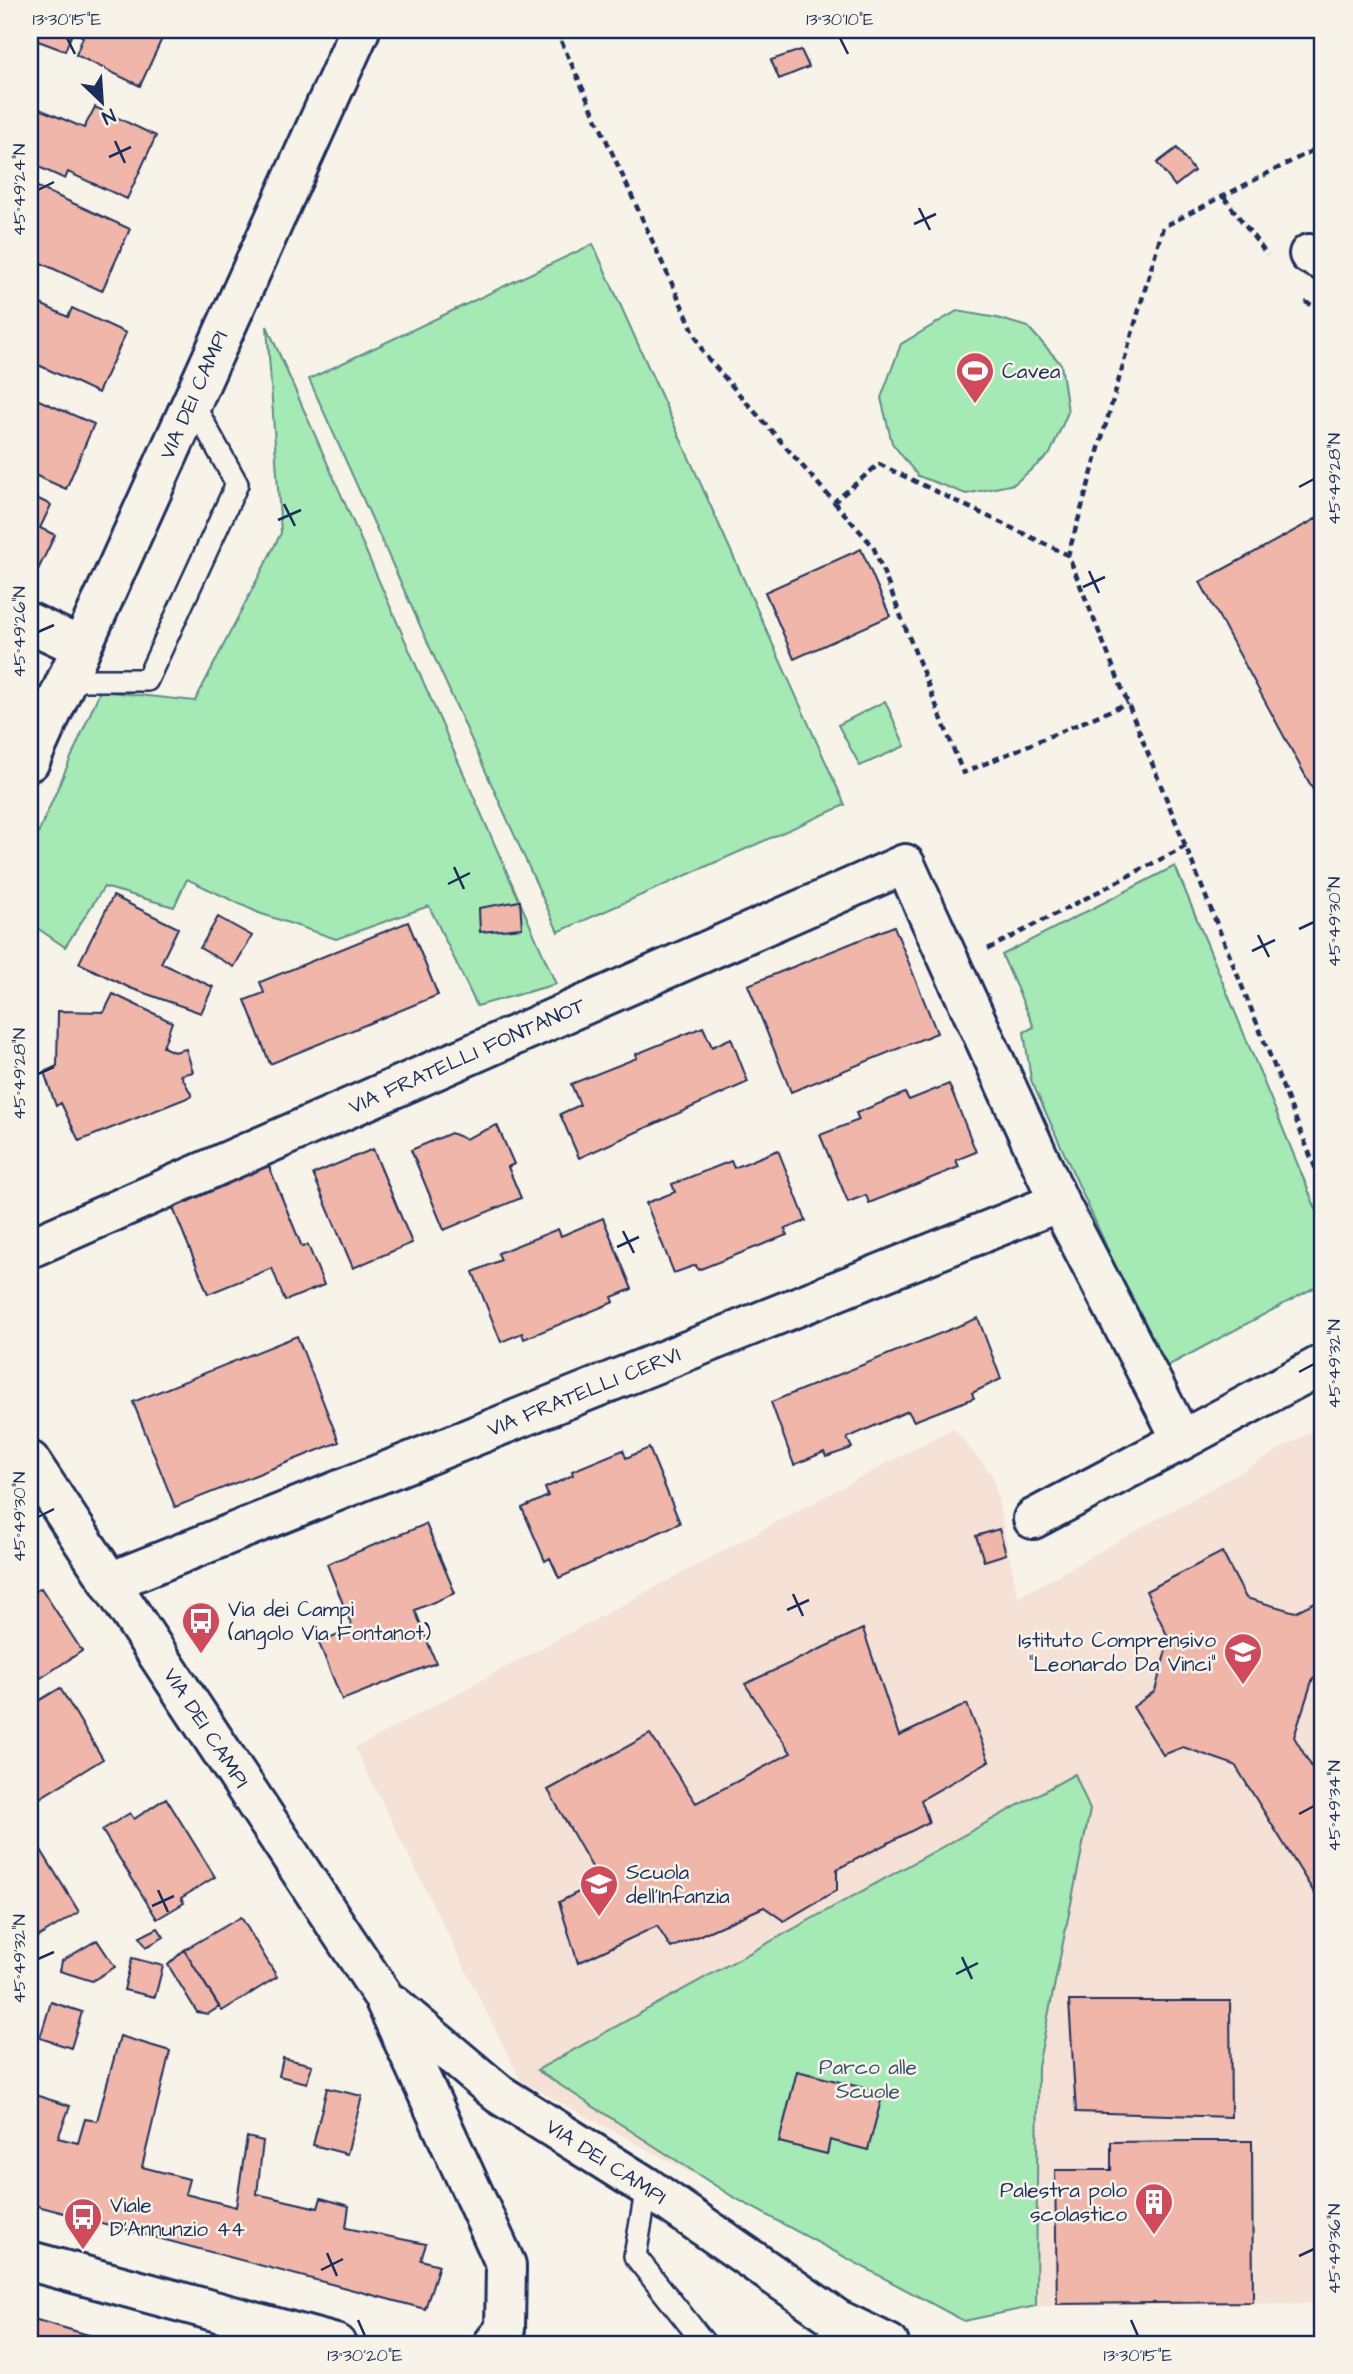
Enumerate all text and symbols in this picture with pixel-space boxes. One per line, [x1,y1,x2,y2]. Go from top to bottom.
text: 13°30'15"E [33,7,102,32]
text: 13°30'10"E [806,7,874,32]
north arrow [66,66,136,136]
text: N [97,101,120,131]
text: 45°49'24"N [7,144,32,236]
street label: VIA DEI CAMPI [153,326,235,464]
sports icon: Cavea [954,350,996,405]
place label: Cavea [1002,357,1061,386]
text: 45°49'28"N [1322,433,1347,525]
text: 45°49'26"N [7,586,32,678]
text: 45°49'30"N [1322,877,1347,967]
street label: VIA FRATELLI FONTANOT [344,990,591,1121]
text: 45°49'28"N [7,1028,32,1120]
text: 45°49'32"N [1322,1319,1347,1409]
street label: VIA FRATELLI CERVI [483,1340,685,1444]
text: 45°49'30"N [7,1472,32,1562]
place label: Via dei Campi (angolo Via Fontanot) [228,1595,431,1650]
bus stop icon: Via dei Campi (angolo Via Fontanot) [180,1600,222,1655]
place label: Istituto Comprensivo "Leonardo Da Vinci" [1018,1626,1216,1679]
school or university icon: Istituto Comprensivo "Leonardo Da Vinci" [1222,1631,1264,1686]
street label: VIA DEI CAMPI [156,1662,256,1794]
text: 45°49'34"N [1322,1760,1347,1852]
place label: Scuola dell'Infanzia [626,1858,730,1911]
school or university icon: Scuola dell'Infanzia [578,1863,620,1918]
text: 45°49'32"N [7,1914,32,2004]
park label: Parco alle Scuole [819,2053,917,2106]
street label: VIA DEI CAMPI [540,2112,672,2212]
place label: Palestra polo scolastico [1000,2176,1127,2229]
building icon: Palestra polo scolastico [1133,2181,1175,2236]
place label: Viale D'Annunzio 44 [110,2191,245,2244]
bus stop icon: Viale D'Annunzio 44 [62,2196,104,2251]
text: 45°49'36"N [1322,2204,1347,2294]
text: 13°30'20"E [327,2343,403,2368]
text: 13°30'15"E [1104,2343,1173,2368]

